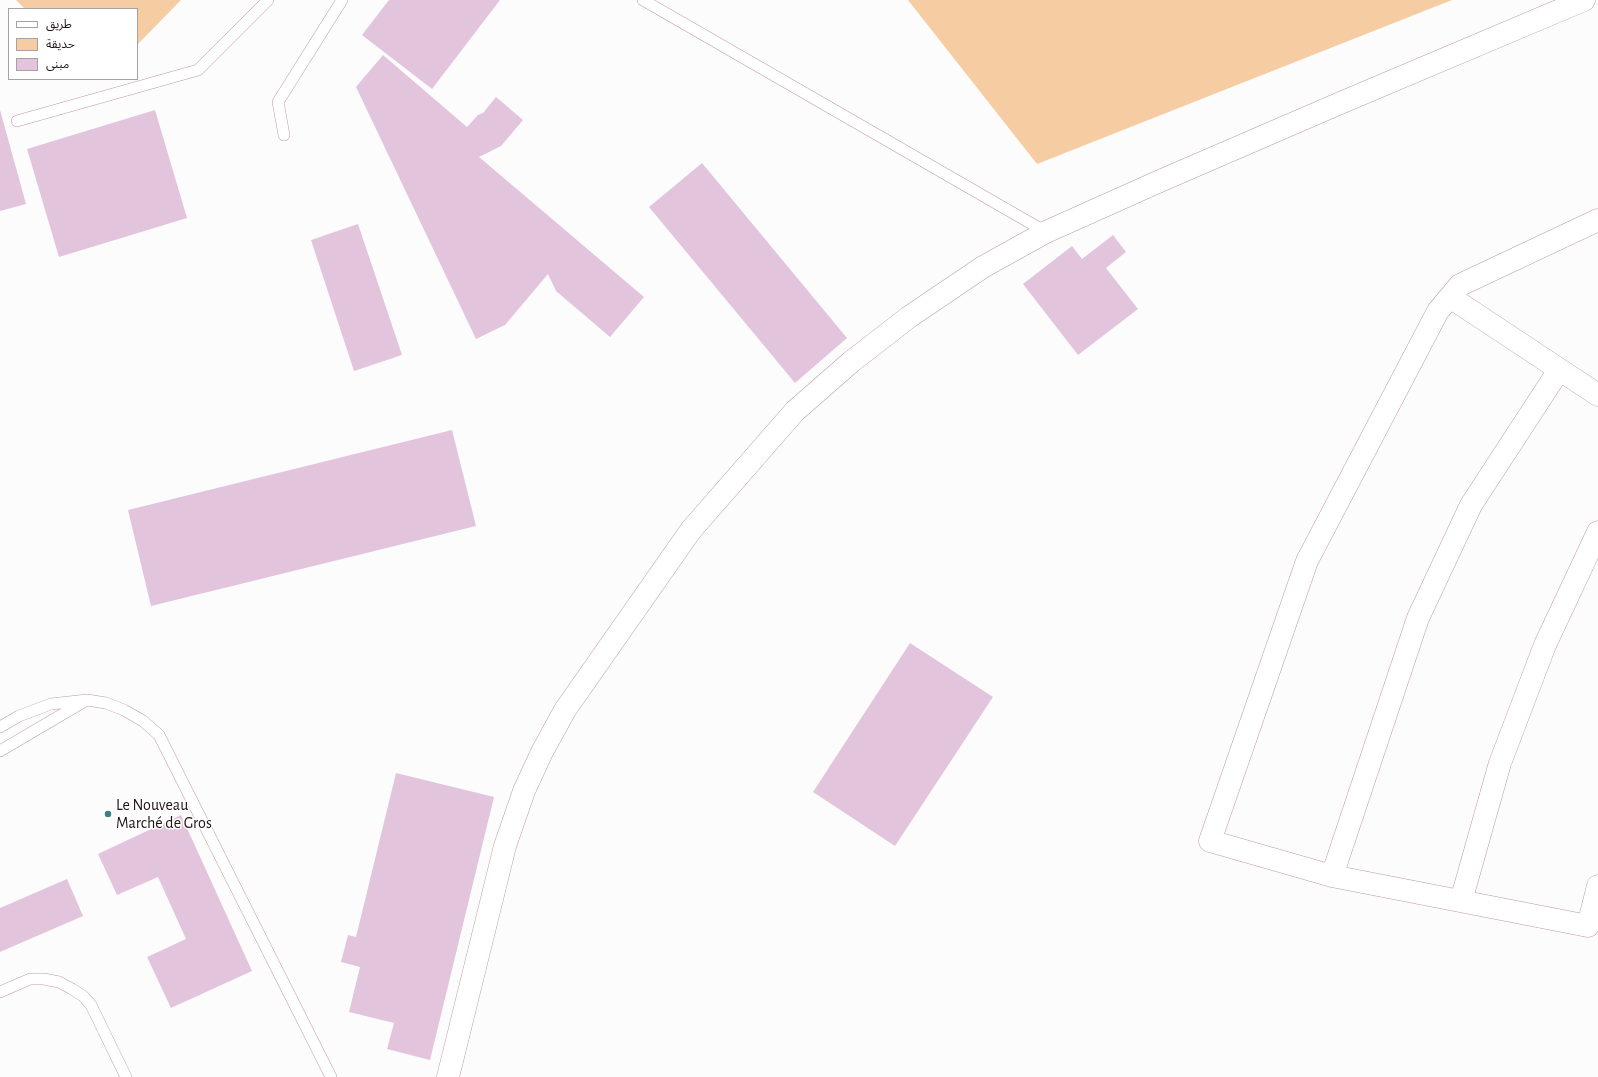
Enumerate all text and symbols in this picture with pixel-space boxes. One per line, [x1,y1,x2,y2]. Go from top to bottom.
legend [8,8,138,80]
text: طريق [46,18,72,30]
text: حديقة [46,38,75,50]
text: مبنى [46,58,69,70]
place label: Le Nouveau Marché de Gros [116,795,212,833]
marker: Le Nouveau Marché de Gros [103,809,113,819]

